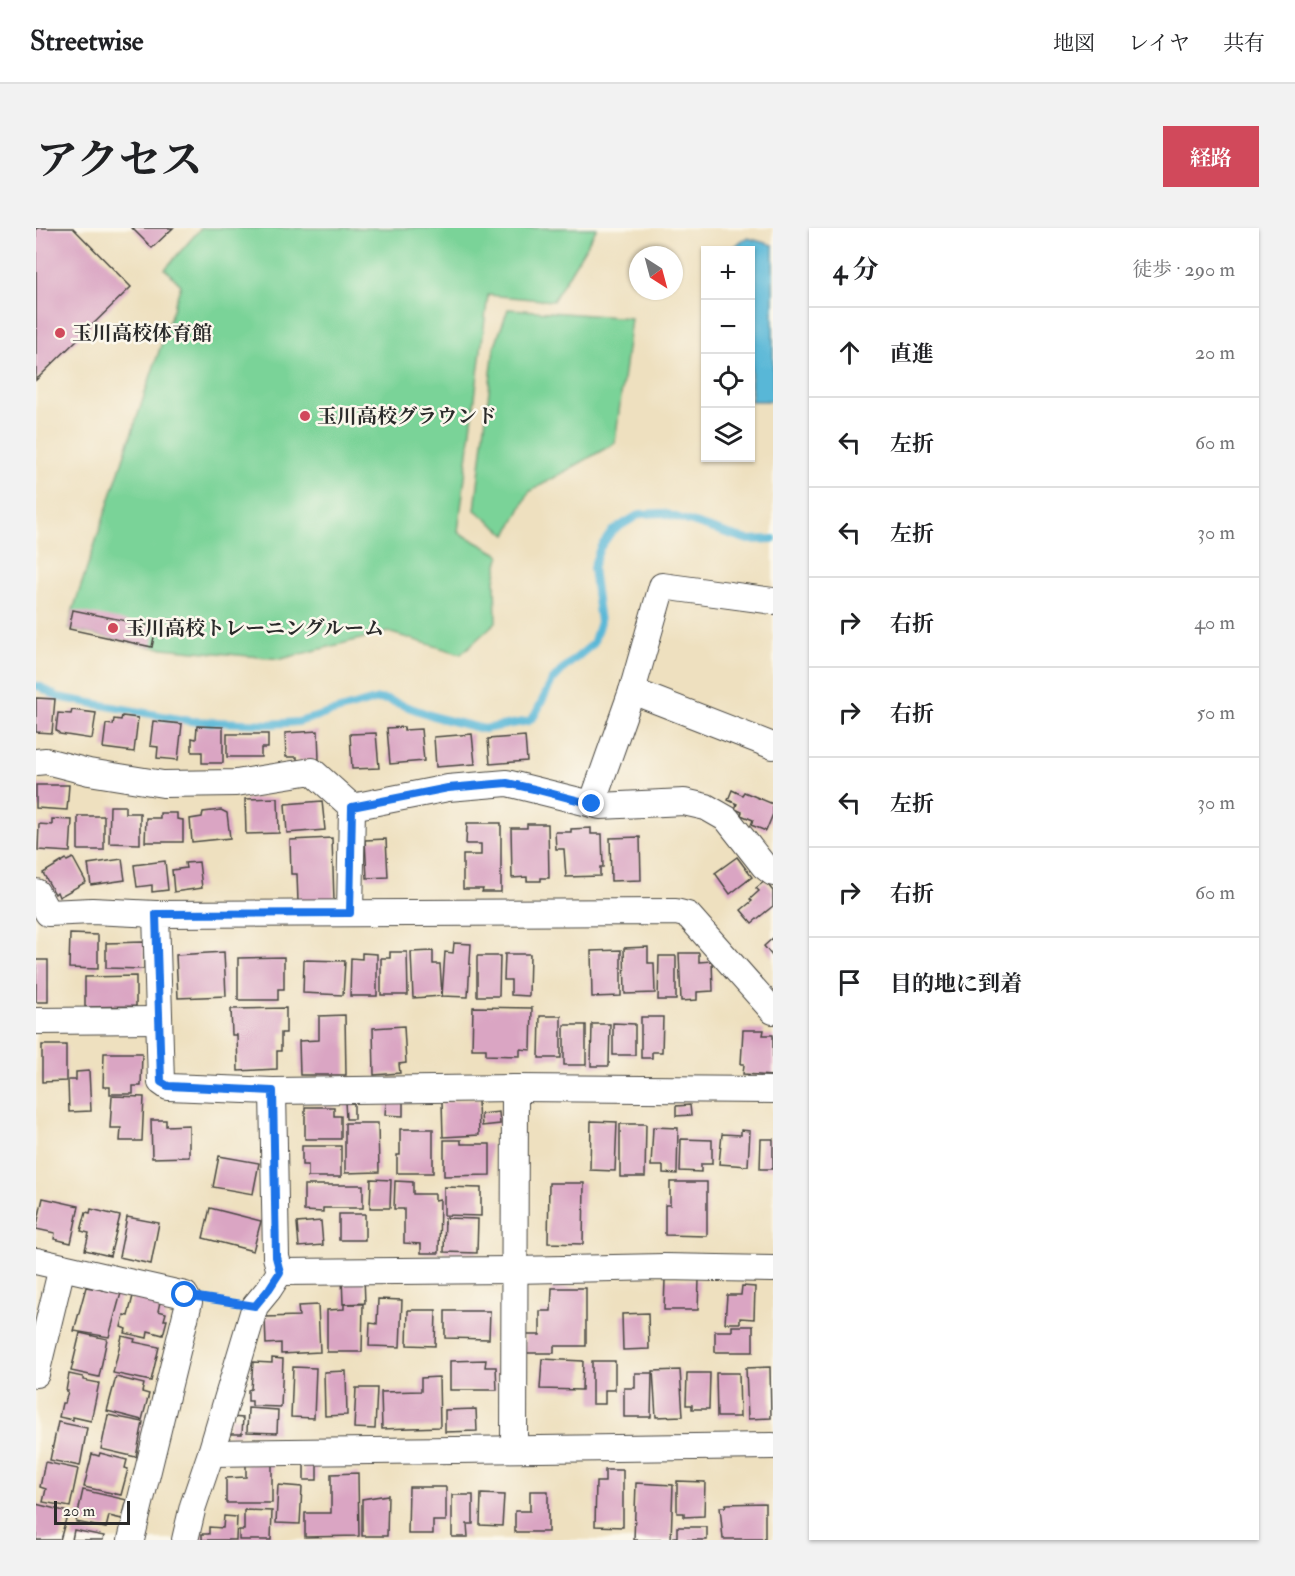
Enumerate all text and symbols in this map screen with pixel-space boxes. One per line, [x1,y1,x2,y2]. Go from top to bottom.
text: Streetwise [30,24,144,59]
text: 地図 [1053,30,1095,57]
text: レイヤ [1128,30,1190,57]
text: 共有 [1223,30,1265,57]
button: 経路 [1163,126,1259,187]
text: アクセス [36,135,203,187]
north arrow [629,246,683,300]
map controls [701,246,755,462]
button: + [701,246,755,300]
text: 4 分 [833,254,879,286]
text: 徒歩 · 290 m [1132,257,1235,282]
button: − [701,300,755,354]
place label: 玉川高校体育館 [72,321,212,346]
marker: 玉川高校体育館 [53,326,67,340]
icon: ahead [833,336,866,369]
text: 直進 [890,340,934,368]
text: 20 m [1195,340,1235,365]
button: locate [701,354,755,408]
place label: 玉川高校グラウンド [317,404,497,429]
button: layers [701,408,755,462]
marker: 玉川高校グラウンド [298,409,312,423]
icon: left [833,426,866,459]
text: 左折 [890,430,934,458]
text: 60 m [1195,430,1235,455]
icon: left [833,516,866,549]
text: 左折 [890,520,934,548]
text: 30 m [1197,520,1235,545]
icon: right [833,606,866,639]
text: 右折 [890,610,934,638]
text: 40 m [1194,610,1235,635]
place label: 玉川高校トレーニングルーム [125,616,384,641]
marker: 玉川高校トレーニングルーム [106,621,120,635]
icon: right [833,696,866,729]
text: 右折 [890,700,934,728]
text: 50 m [1196,700,1235,725]
icon: left [833,786,866,819]
route end [578,790,604,816]
text: 左折 [890,790,934,818]
text: 30 m [1197,790,1235,815]
icon: right [833,876,866,909]
text: 右折 [890,880,934,908]
text: 60 m [1195,880,1235,905]
icon: arrive [833,966,866,999]
text: 目的地に到着 [890,970,1022,998]
route start [171,1281,197,1307]
scale bar [54,1498,130,1526]
text: 20 m [63,1501,95,1521]

